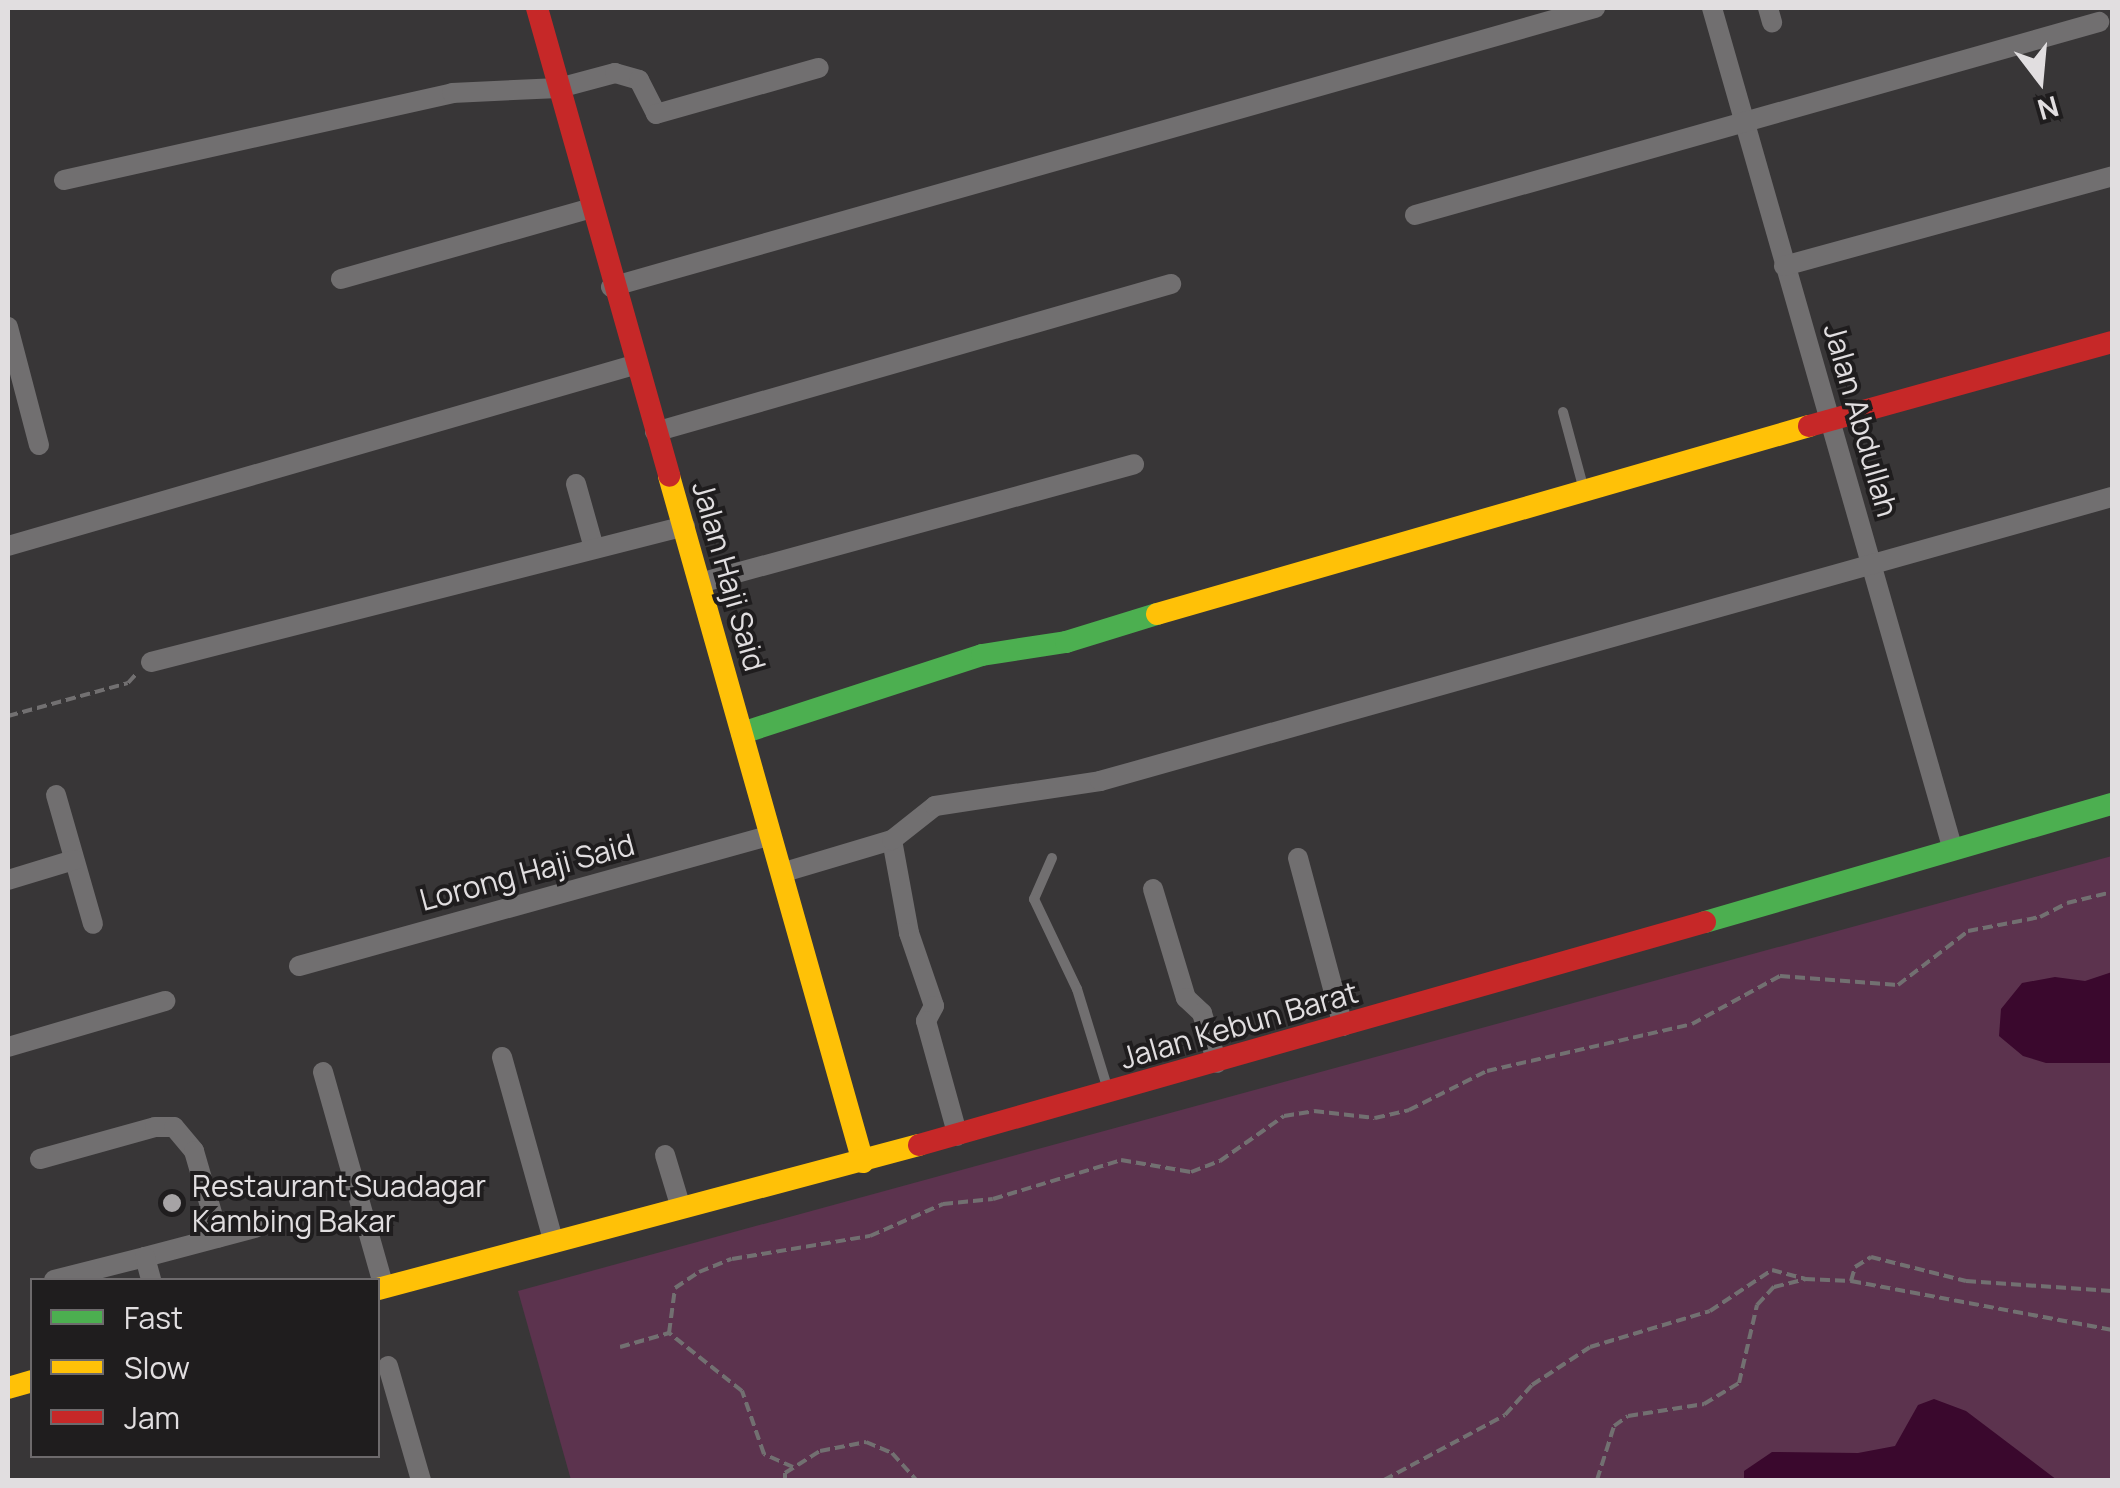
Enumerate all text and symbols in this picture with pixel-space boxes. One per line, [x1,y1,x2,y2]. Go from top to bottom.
north arrow [1990,30,2090,130]
text: N [2033,88,2063,130]
street label: Jalan Abdullah [1816,319,1906,521]
street label: Jalan Haji Said [685,477,773,675]
street label: Lorong Haji Said [416,826,638,918]
street label: Jalan Kebun Barat [1116,974,1362,1076]
place label: Restaurant Suadagar Kambing Bakar [192,1168,486,1238]
marker: Restaurant Suadagar Kambing Bakar [161,1192,183,1214]
legend [30,1278,380,1458]
text: Fast [124,1297,183,1338]
text: Slow [124,1347,190,1388]
text: Jam [124,1397,180,1438]

